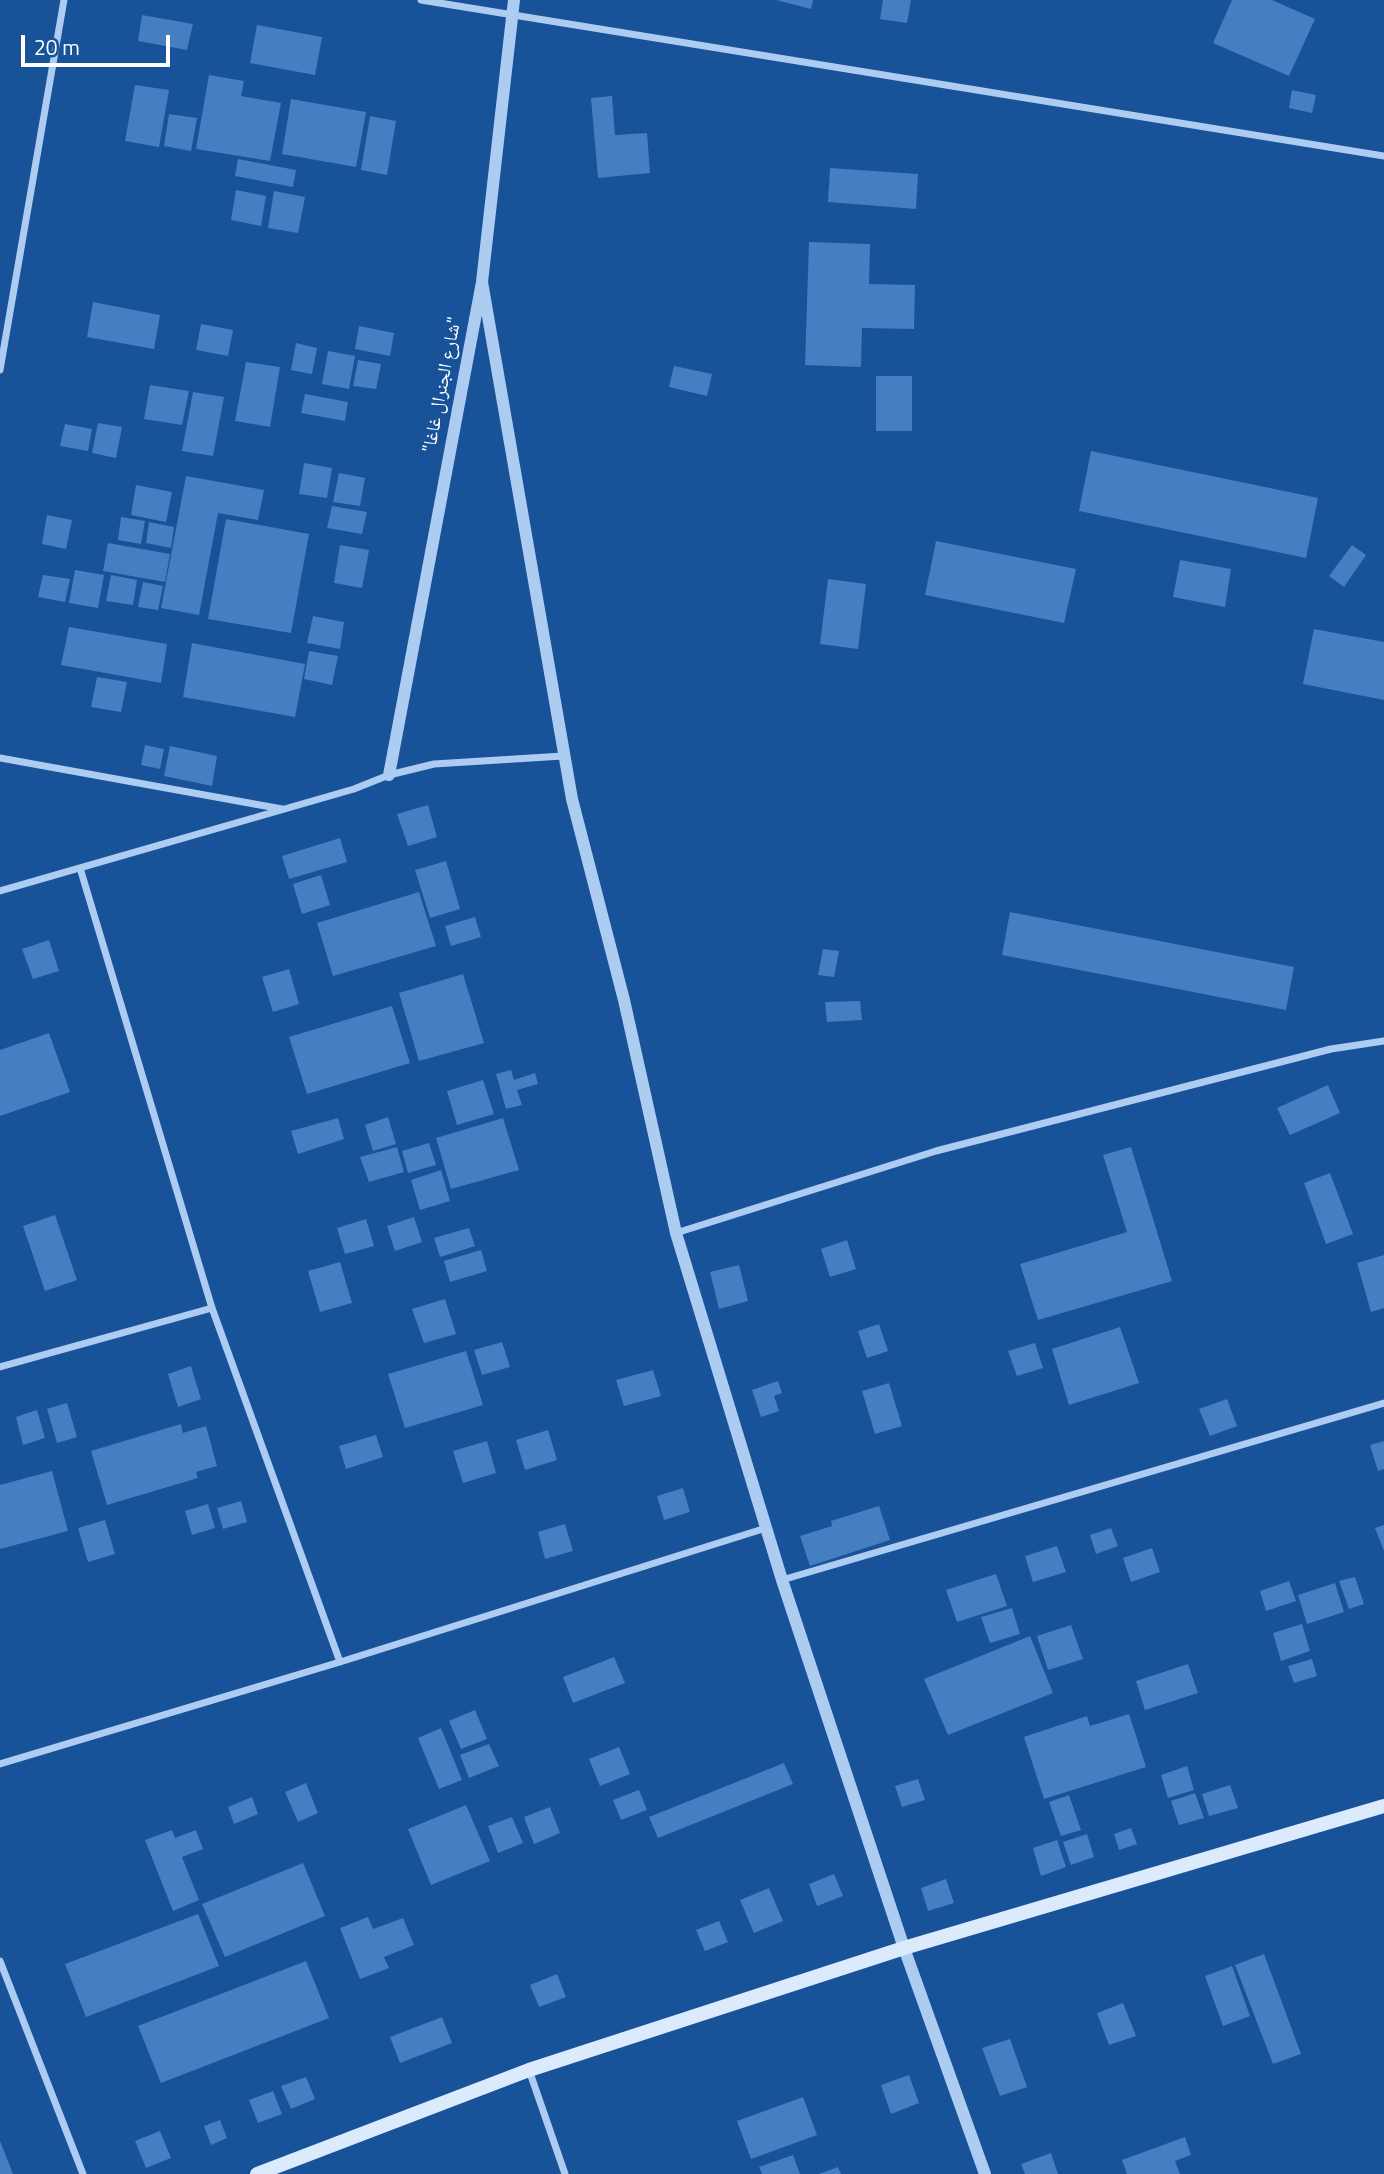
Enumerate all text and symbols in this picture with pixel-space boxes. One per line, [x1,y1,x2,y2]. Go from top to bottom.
scale bar [24,21,173,65]
text: 20 m [34,31,80,63]
street label: "شارع الجنرال غاغا" [419,315,467,455]

